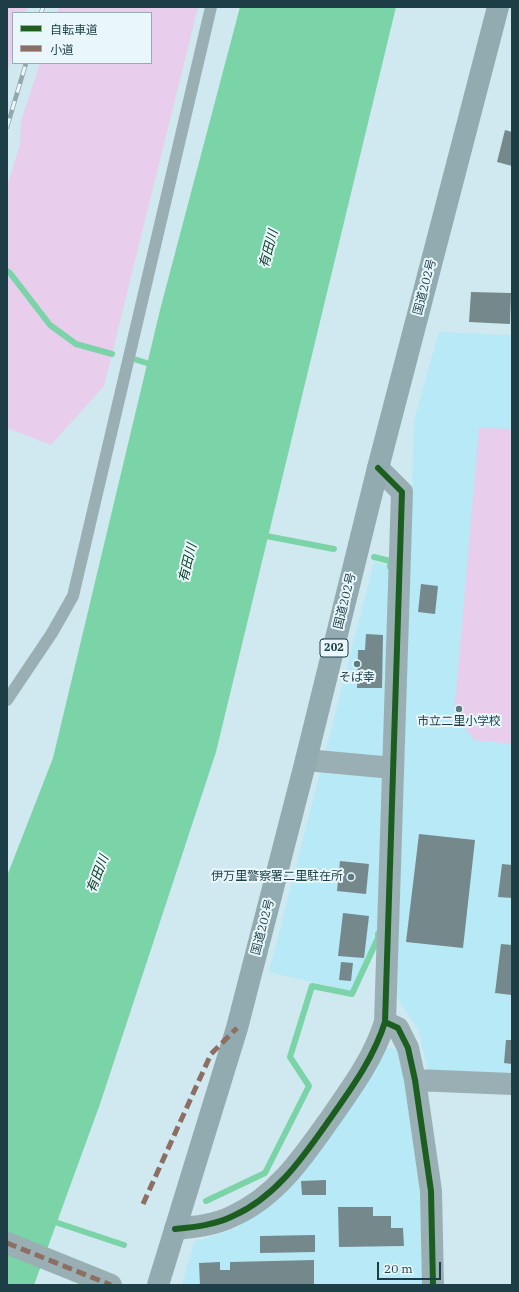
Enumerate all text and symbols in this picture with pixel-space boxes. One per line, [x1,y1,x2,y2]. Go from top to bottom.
legend [12,12,152,64]
text: 自転車道 [50,22,98,37]
text: 小道 [50,42,74,57]
water label: 有田川 [256,228,282,270]
street label: 国道202号 [411,257,439,317]
water label: 有田川 [176,542,200,584]
street label: 国道202号 [331,571,359,631]
road number: 202 [320,639,348,657]
marker: そば幸 [352,659,362,669]
place label: そば幸 [339,671,375,685]
marker: 市立二里小学校 [454,704,464,714]
place label: 市立二里小学校 [417,715,501,729]
water label: 有田川 [84,853,112,895]
place label: 伊万里警察署二里駐在所 [211,870,343,884]
marker: 伊万里警察署二里駐在所 [346,872,356,882]
street label: 国道202号 [249,897,277,957]
scale bar [379,1254,443,1280]
text: 20 m [384,1261,413,1276]

